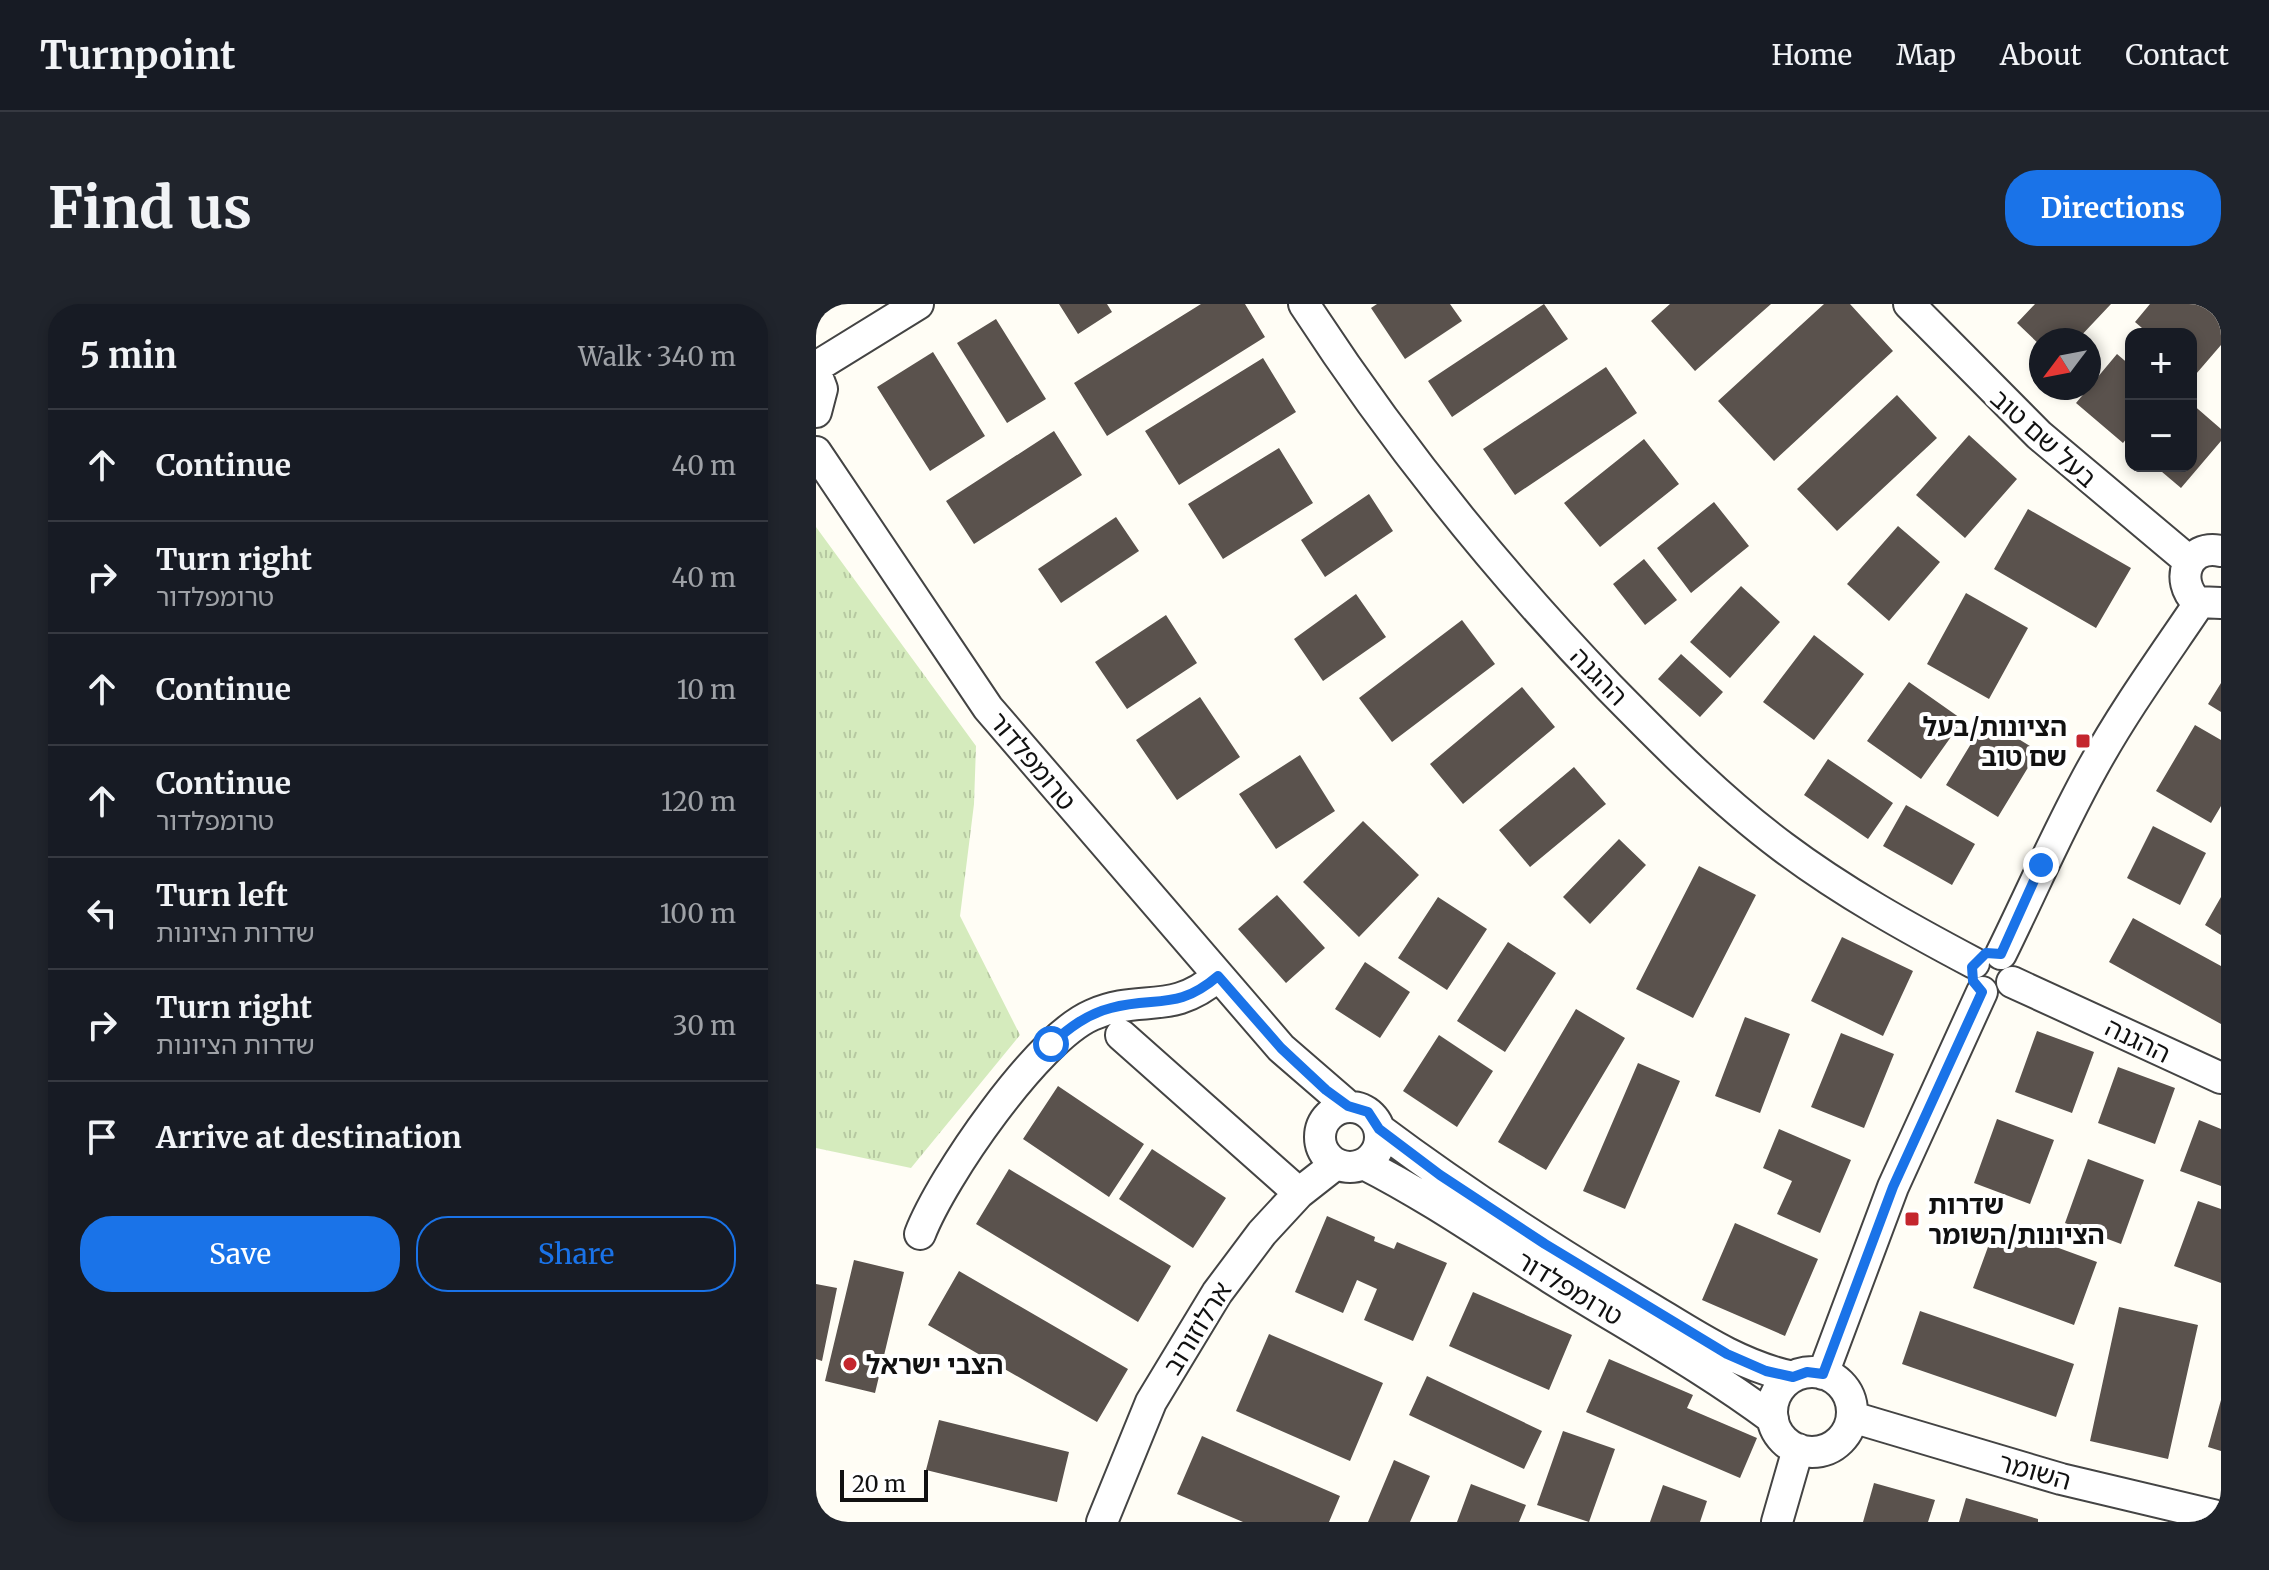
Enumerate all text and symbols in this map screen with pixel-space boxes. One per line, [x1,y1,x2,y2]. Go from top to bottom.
text: Turnpoint [40,32,235,79]
text: Home [1771,37,1852,73]
text: Map [1896,37,1956,73]
text: About [2000,37,2081,73]
text: Contact [2125,37,2229,73]
button: Directions [2005,170,2221,246]
text: Find us [48,173,252,243]
north arrow [2029,328,2101,400]
map controls [2125,328,2197,472]
button: + [2125,328,2197,400]
text: 5 min [80,335,177,377]
text: Walk · 340 m [578,340,736,373]
street label: בעל שם טוב [1984,382,2104,494]
button: − [2125,400,2197,472]
icon: ahead [80,443,124,487]
text: Continue [156,446,291,484]
text: 40 m [672,449,736,482]
text: Turn right [156,540,312,578]
icon: right [80,555,124,599]
text: 40 m [672,561,736,594]
text: טרומפלדור [156,580,274,613]
street label: ההגנה [1563,640,1635,712]
icon: ahead [80,667,124,711]
text: Continue [156,670,291,708]
text: 10 m [677,673,736,706]
street label: טרומפלדור [982,705,1084,817]
place label: הציונות/בעל שם טוב [1923,710,2067,773]
marker: הציונות/בעל שם טוב [2074,732,2092,750]
text: Continue [156,764,291,802]
icon: ahead [80,779,124,823]
text: 120 m [661,785,736,818]
text: טרומפלדור [156,804,274,837]
route end [2023,847,2059,883]
text: Turn left [156,876,288,914]
icon: left [80,891,124,935]
text: 100 m [660,897,736,930]
text: שדרות הציונות [156,916,315,949]
text: Turn right [156,988,312,1026]
icon: right [80,1003,124,1047]
text: 30 m [673,1009,736,1042]
street label: ההגנה [2100,1010,2176,1070]
route start [1033,1026,1069,1062]
text: שדרות הציונות [156,1028,315,1061]
icon: arrive [80,1115,124,1159]
text: Arrive at destination [156,1118,462,1156]
place label: שדרות הציונות/השומר [1928,1188,2105,1251]
marker: שדרות הציונות/השומר [1903,1210,1921,1228]
button: Save [80,1216,400,1292]
button: Share [416,1216,736,1292]
street label: טרומפלדור [1511,1243,1629,1333]
street label: ארלוזורוב [1156,1275,1238,1381]
place label: הצבי ישראל [866,1348,1003,1381]
marker: הצבי ישראל [841,1355,859,1373]
street label: השומר [1995,1445,2075,1497]
scale bar [840,1466,928,1502]
text: 20 m [852,1470,906,1498]

